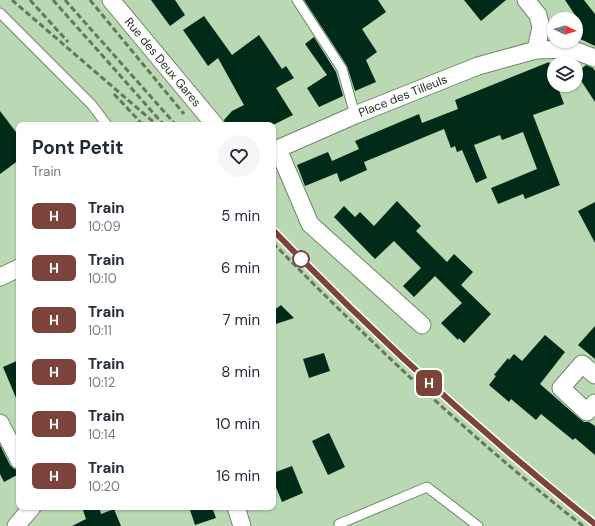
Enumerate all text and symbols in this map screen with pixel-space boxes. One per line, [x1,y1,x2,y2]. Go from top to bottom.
north arrow [547,12,583,48]
map controls [547,12,583,92]
street label: Rue des Deux Gares [121,14,205,110]
button: layers [547,56,583,92]
street label: Place des Tilleuls [356,71,449,121]
text: Pont Petit [32,135,123,160]
button: heart [218,135,260,177]
text: Train [32,163,61,180]
text: Train [88,198,125,218]
text: 5 min [221,206,260,226]
text: H [49,207,59,225]
text: 10:09 [88,218,121,235]
text: Train [88,250,125,270]
unlabelled marker [292,250,310,268]
text: 6 min [221,258,260,278]
text: H [49,259,59,277]
text: 10:10 [88,270,117,287]
text: Train [88,302,125,322]
text: 7 min [222,310,260,330]
text: H [49,311,59,329]
text: 10:11 [88,322,112,339]
text: Train [88,354,125,374]
text: 8 min [221,362,260,382]
text: H [49,363,59,381]
line badge: H [416,370,442,396]
text: 10:12 [88,374,115,391]
text: H [424,374,434,392]
text: Train [88,406,125,426]
text: 10 min [215,414,260,434]
text: H [49,415,59,433]
text: 10:14 [88,426,116,443]
text: Train [88,458,125,478]
text: 16 min [216,466,260,486]
text: H [49,467,59,485]
text: 10:20 [88,478,120,495]

